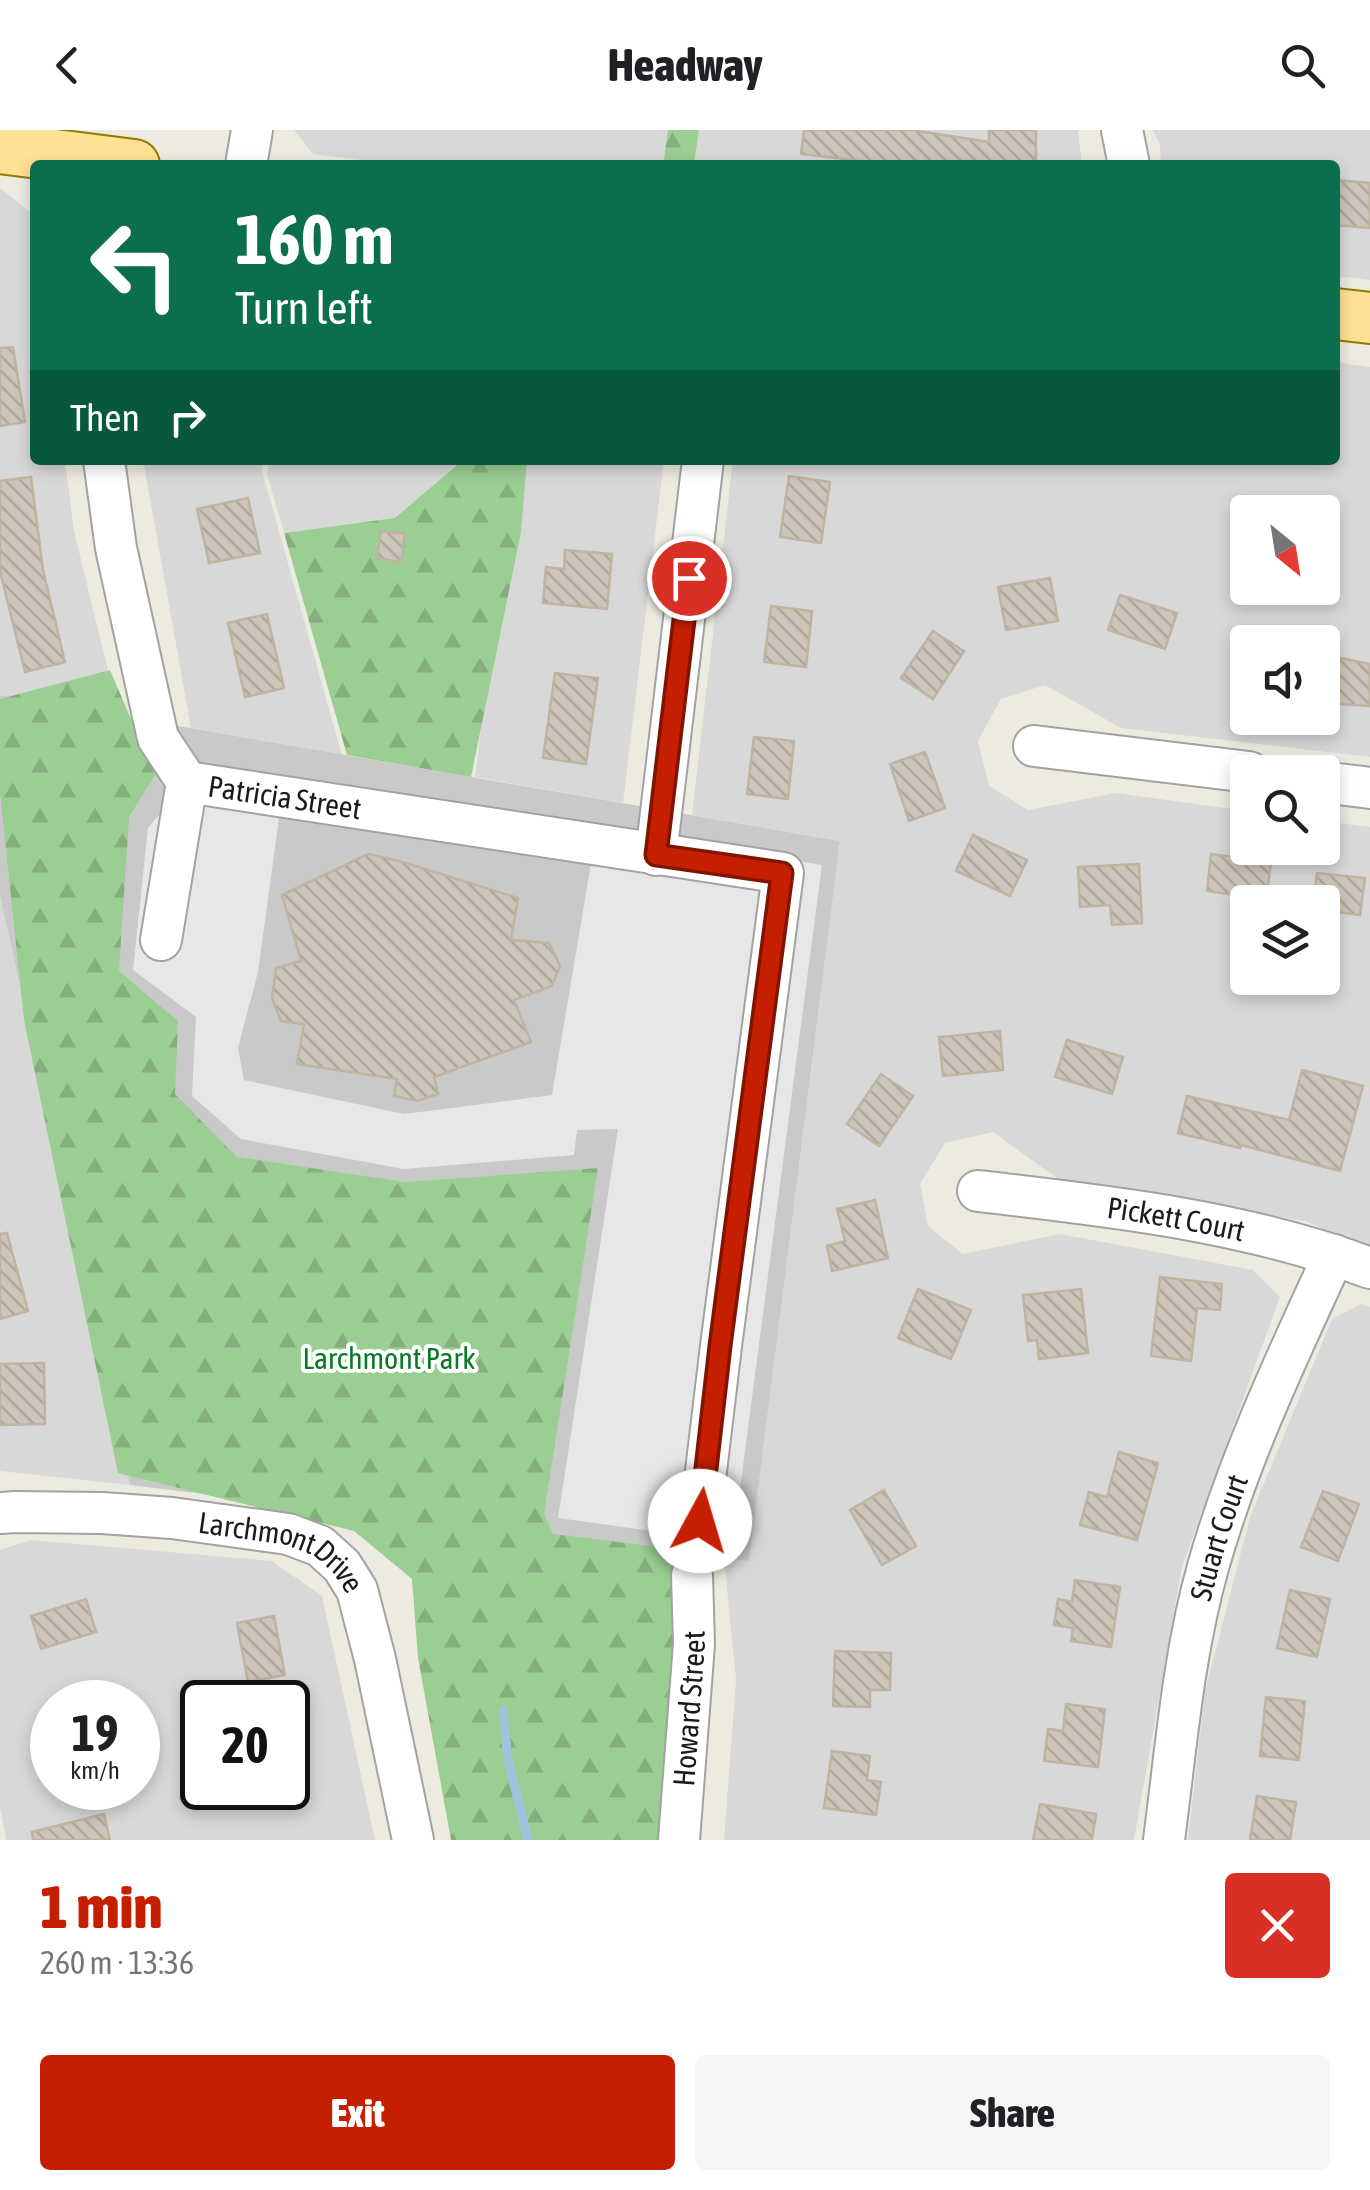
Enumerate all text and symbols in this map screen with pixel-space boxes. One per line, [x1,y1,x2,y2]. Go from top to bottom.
icon: back [40,38,95,93]
icon: search [1275,38,1330,93]
text: Headway [608,39,762,91]
text: 160 m [235,199,394,279]
icon: left [70,200,200,330]
text: Turn left [235,282,373,334]
icon: right [160,390,215,445]
text: Then [70,396,140,439]
north arrow [1230,495,1340,605]
map controls [1230,495,1340,995]
pin [647,536,732,621]
icon: arrive [662,551,717,606]
button: sound [1230,625,1340,735]
button: search [1230,755,1340,865]
street label: Patricia Street [206,768,364,825]
button: layers [1230,885,1340,995]
street label: Pickett Court [1105,1190,1248,1248]
park label: Larchmont Park [302,1341,476,1375]
position arrow [648,1469,752,1573]
street label: Stuart Court [1183,1470,1254,1604]
street label: Larchmont Drive [196,1505,371,1598]
street label: Howard Street [666,1630,711,1787]
speed limit sign: 20 [180,1680,310,1810]
text: 19 [71,1704,118,1762]
text: km/h [70,1756,120,1784]
text: 1 min [40,1872,163,1941]
button: close [1225,1873,1330,1978]
text: 260 m · 13:36 [40,1944,194,1981]
button: Exit [40,2055,675,2170]
button: Share [695,2055,1330,2170]

